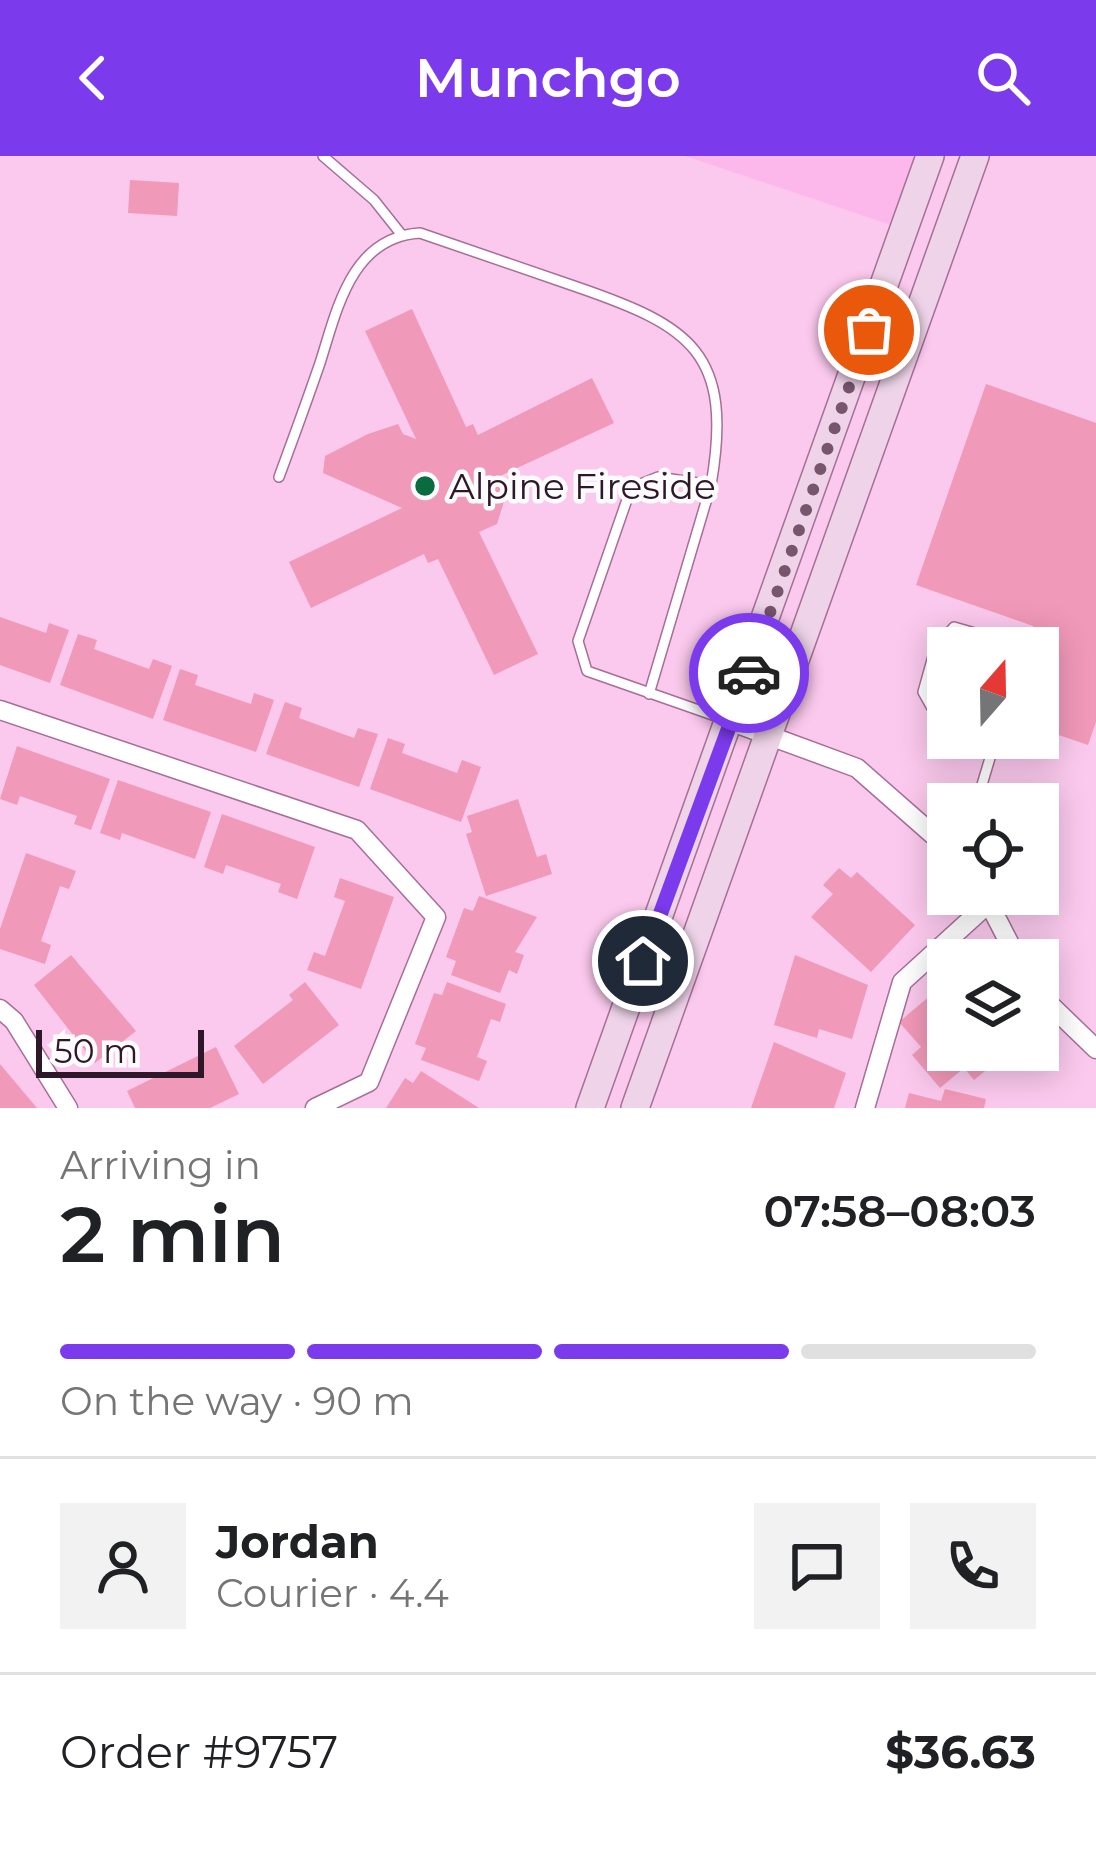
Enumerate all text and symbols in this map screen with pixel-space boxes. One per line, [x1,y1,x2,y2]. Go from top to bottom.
icon: back [60,45,126,111]
text: Munchgo [415,45,681,111]
icon: search [970,45,1036,111]
pin [818,279,920,381]
icon: bag [836,297,902,363]
place label: Alpine Fireside [449,464,716,508]
marker: Alpine Fireside [412,473,438,499]
courier [689,613,809,733]
north arrow [927,627,1059,759]
map controls [927,627,1059,1071]
icon: car [716,640,782,706]
button: locate [927,783,1059,915]
pin [592,910,694,1012]
icon: home [610,928,676,994]
button: layers [927,939,1059,1071]
scale bar [36,1024,204,1077]
text: 50 m [54,1031,138,1071]
text: Arriving in [60,1141,261,1189]
text: 07:58–08:03 [764,1183,1036,1238]
text: 2 min [60,1186,285,1282]
text: On the way · 90 m [60,1377,414,1425]
button: person [60,1503,186,1629]
button: chat [754,1503,880,1629]
button: phone [910,1503,1036,1629]
text: Jordan [216,1514,379,1569]
text: Courier · 4.4 [216,1569,449,1617]
text: Order #9757 [60,1724,338,1779]
text: $36.63 [885,1724,1036,1779]

